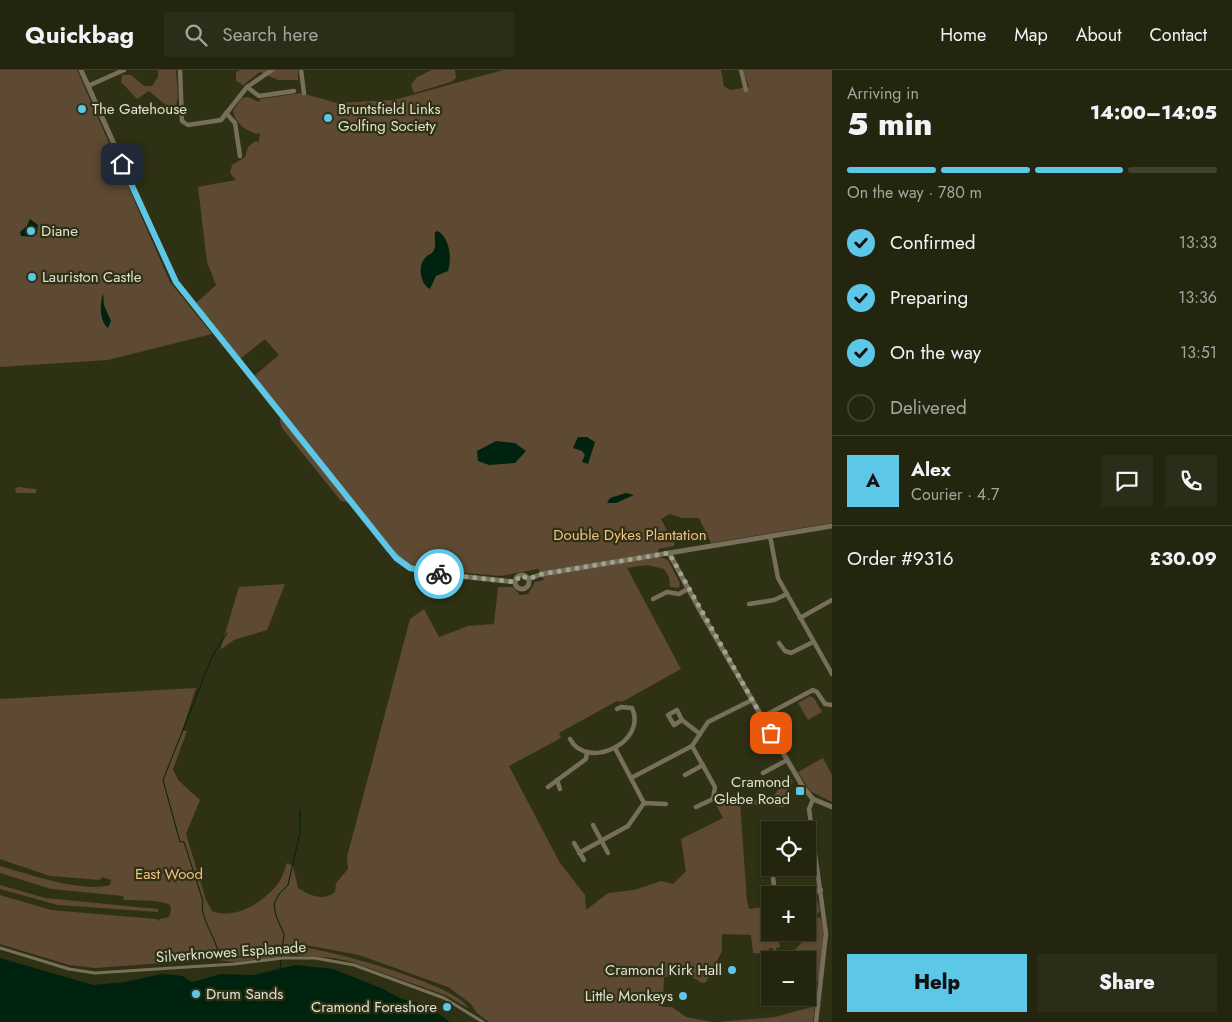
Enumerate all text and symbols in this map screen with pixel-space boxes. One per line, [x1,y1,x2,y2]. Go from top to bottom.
search box [164,12,514,57]
text: Quickbag [25,17,134,52]
icon: search [182,21,210,49]
text: Search here [222,21,318,48]
text: Home [940,22,986,48]
text: Map [1014,22,1048,48]
text: About [1076,22,1121,48]
text: Contact [1149,22,1207,48]
text: Arriving in [847,82,919,105]
place label: The Gatehouse [92,98,187,120]
place label: Bruntsfield Links Golfing Society [338,98,441,137]
text: 14:00–14:05 [1090,99,1217,126]
text: 5 min [847,101,933,147]
marker: The Gatehouse [76,103,88,115]
marker: Bruntsfield Links Golfing Society [322,112,334,124]
pin [101,143,143,185]
icon: home [108,150,136,178]
text: On the way · 780 m [847,181,982,204]
place label: Diane [41,220,78,242]
marker: Diane [25,225,37,237]
icon: check [847,229,875,257]
text: Confirmed [890,229,976,256]
text: 13:33 [1179,231,1217,254]
place label: Lauriston Castle [42,266,142,288]
marker: Lauriston Castle [26,271,38,283]
icon: check [847,284,875,312]
text: Preparing [890,284,968,311]
text: 13:36 [1178,286,1217,309]
icon: check [847,339,875,367]
text: On the way [890,339,981,366]
text: 13:51 [1180,341,1217,364]
text: Delivered [890,394,967,421]
button: chat [1101,455,1153,507]
button: phone [1165,455,1217,507]
text: Alex [911,456,951,483]
text: A [866,467,880,494]
text: Courier · 4.7 [911,483,999,506]
park label: Double Dykes Plantation [553,524,707,546]
text: Order #9316 [847,545,954,572]
text: £30.09 [1150,545,1217,572]
courier [414,549,464,599]
icon: bike [425,560,453,588]
pin [750,712,792,754]
icon: bag [757,719,785,747]
place label: Cramond Glebe Road [714,771,790,810]
marker: Cramond Glebe Road [794,785,806,797]
map controls [761,821,816,1006]
button: locate [761,821,816,876]
park label: East Wood [135,863,203,885]
button: + [761,886,816,941]
street label: Silverknowes Esplanade [155,936,307,968]
button: − [761,951,816,1006]
button: Help [847,954,1027,1012]
button: Share [1037,954,1217,1012]
place label: Cramond Kirk Hall [605,959,722,981]
marker: Cramond Kirk Hall [726,964,738,976]
place label: Drum Sands [206,983,283,1005]
place label: Little Monkeys [585,985,673,1007]
marker: Drum Sands [190,988,202,1000]
marker: Little Monkeys [677,990,689,1002]
place label: Cramond Foreshore [311,996,437,1018]
marker: Cramond Foreshore [441,1001,453,1013]

